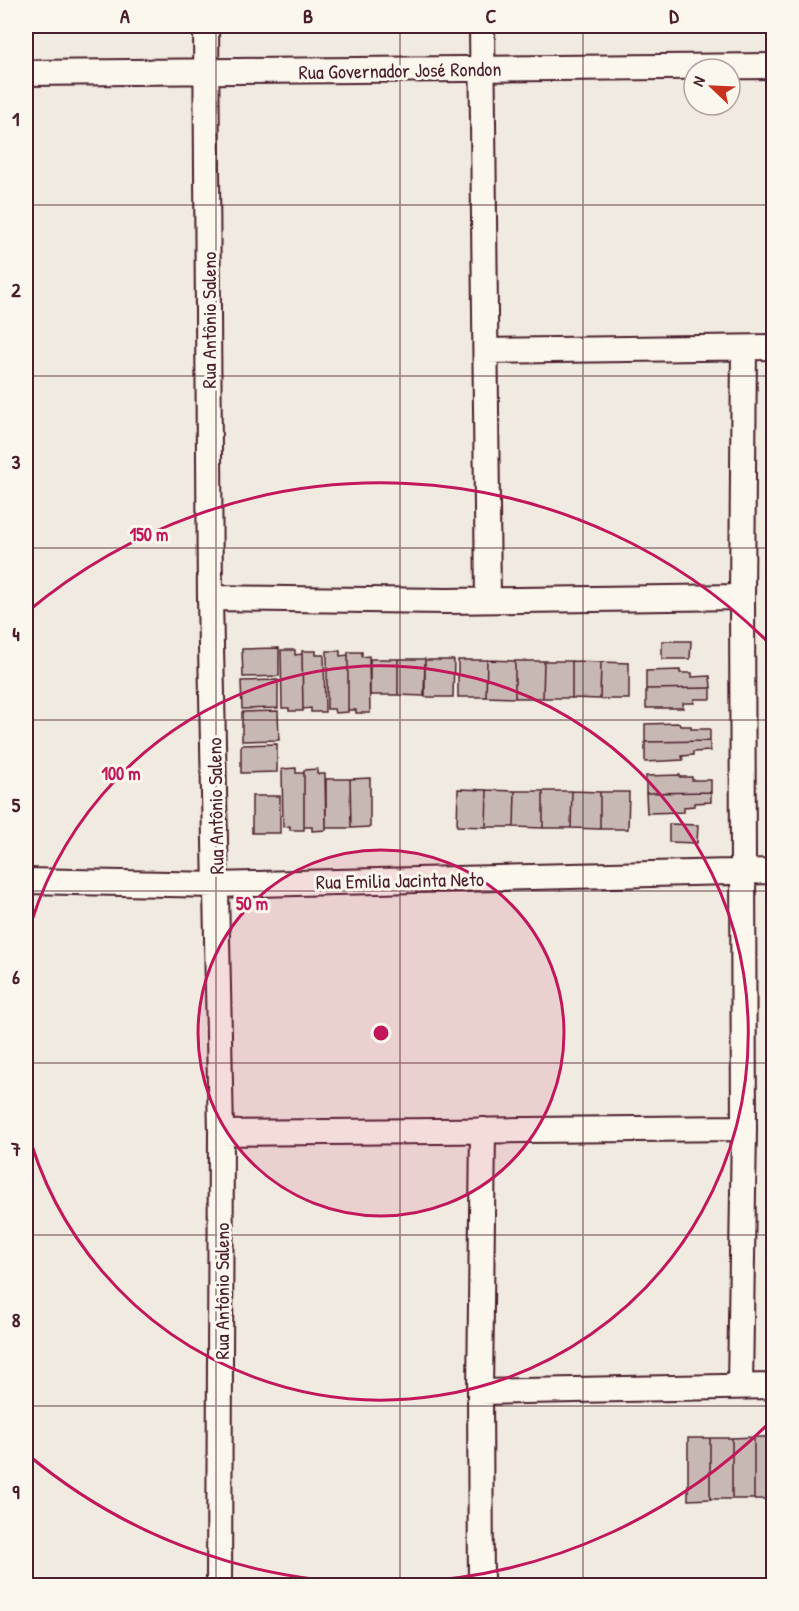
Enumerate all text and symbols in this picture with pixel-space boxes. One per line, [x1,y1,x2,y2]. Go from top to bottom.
text: A [120,2,130,29]
text: B [303,2,313,29]
text: C [486,2,497,29]
text: D [669,2,679,29]
street label: Rua Governador José Rondon [298,55,502,85]
north arrow [682,57,742,117]
text: N [686,72,710,89]
text: 1 [12,105,20,132]
street label: Rua Antônio Saleno [195,252,222,388]
text: 2 [11,276,21,303]
text: 3 [12,448,21,475]
text: 150 m [130,522,168,547]
text: 4 [12,620,20,647]
street label: Rua Antônio Saleno [200,737,230,875]
text: 100 m [101,761,141,786]
text: 5 [12,791,21,818]
street label: Rua Emilia Jacinta Neto [316,865,484,895]
text: 50 m [236,891,268,916]
text: 6 [12,963,20,990]
centre of rings [371,1023,391,1043]
text: 7 [10,1135,21,1162]
street label: Rua Antônio Saleno [208,1223,235,1359]
text: 8 [12,1306,21,1333]
text: 9 [12,1478,20,1505]

